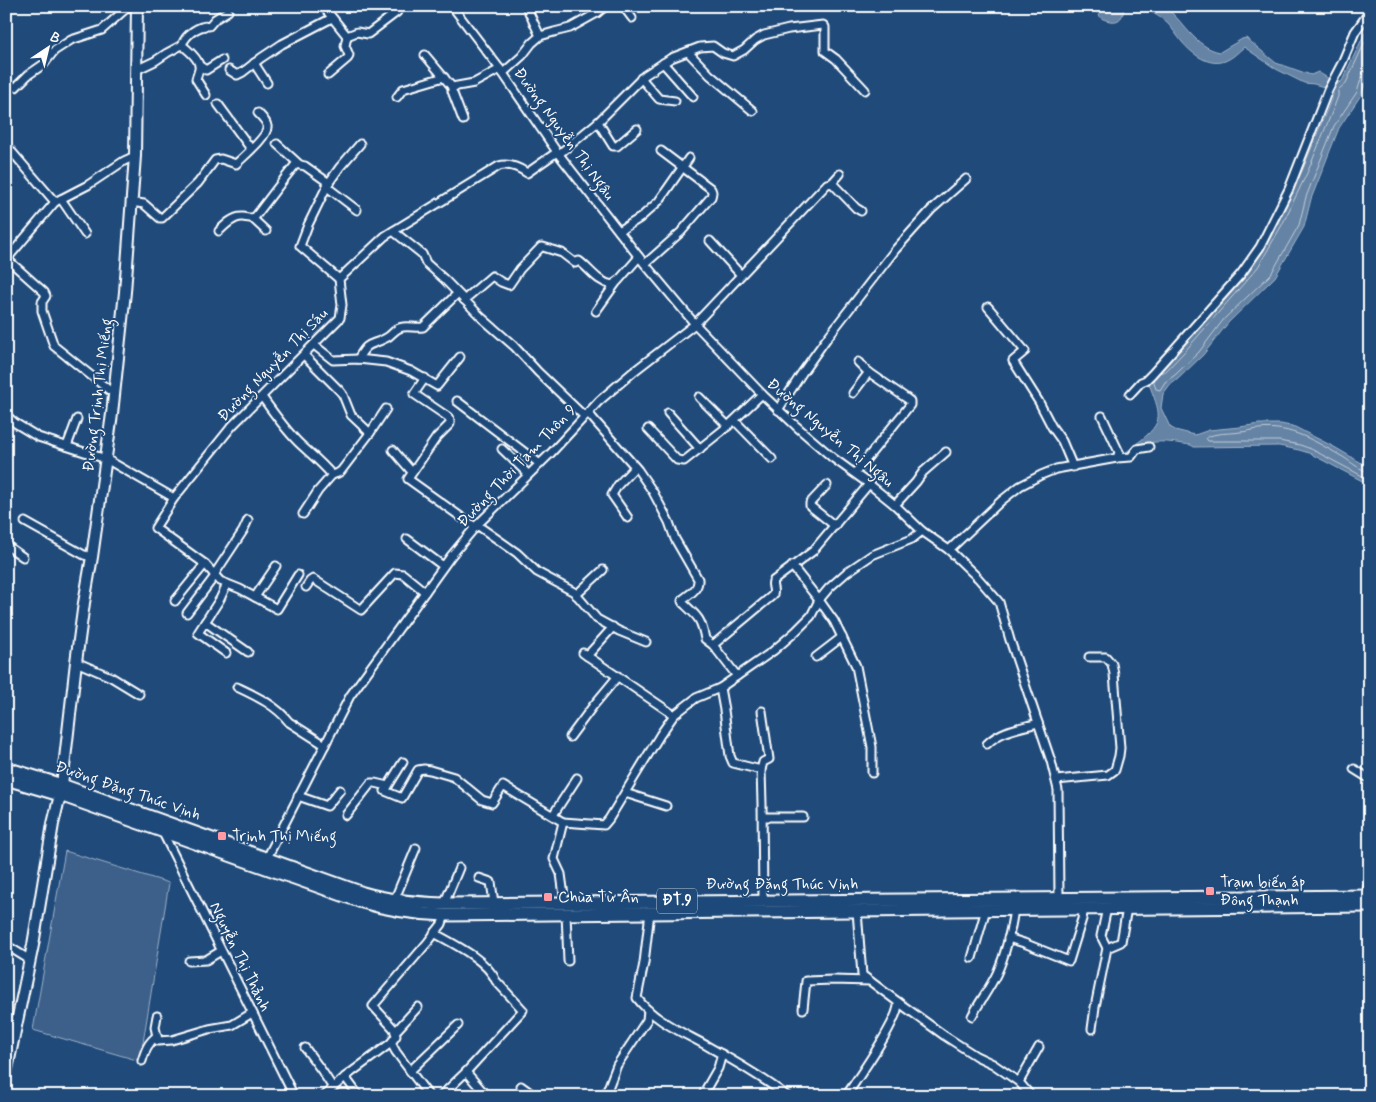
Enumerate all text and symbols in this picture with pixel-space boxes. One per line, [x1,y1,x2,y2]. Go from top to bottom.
north arrow [22,22,72,72]
text: B [46,28,64,48]
street label: Đường Nguyễn Thị Ngâu [508,63,619,205]
street label: Đường Nguyễn Thị Sáu [213,304,333,427]
street label: Đường Trịnh Thị Miếng [78,317,119,473]
street label: Đường Nguyễn Thị Ngâu [762,374,898,493]
street label: Đường Thời Tam Thôn 9 [453,400,582,533]
street label: Đường Đặng Thúc Vịnh [52,756,203,827]
place label: Trịnh Thị Miếng [232,826,337,848]
marker: Trịnh Thị Miếng [216,830,228,842]
place label: Trạm biến áp Đông Thạnh [1220,872,1305,912]
street label: Đường Đặng Thúc Vịnh [706,874,858,896]
marker: Trạm biến áp Đông Thạnh [1204,885,1216,897]
place label: Chùa Từ Ân [558,887,639,908]
road number: ĐT.9 [657,888,697,914]
marker: Chùa Từ Ân [542,891,554,903]
street label: Nguyễn Thị Thảnh [204,899,276,1016]

